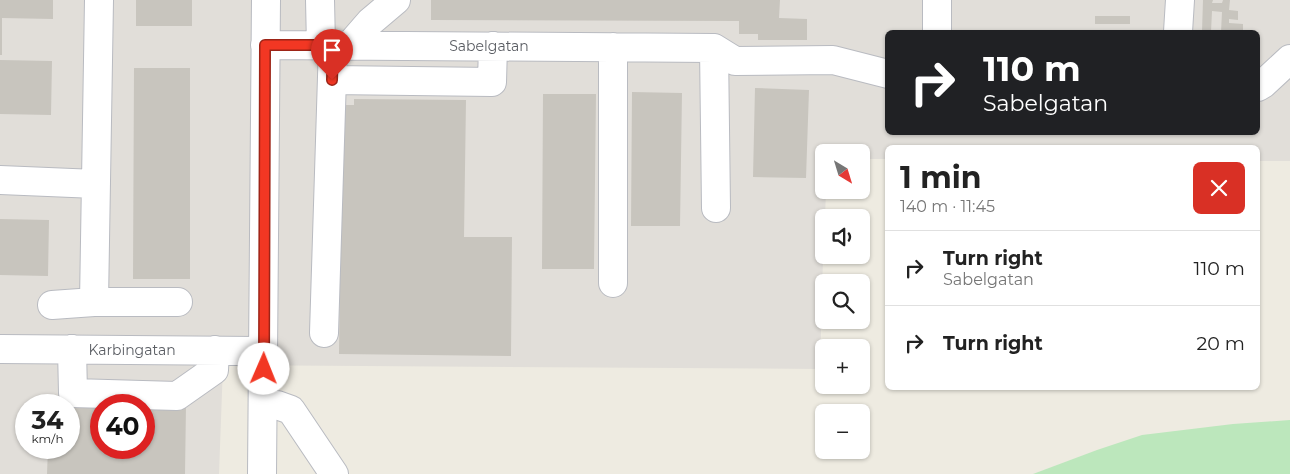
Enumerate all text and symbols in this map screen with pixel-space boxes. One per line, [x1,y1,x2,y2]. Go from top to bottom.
pin [311,29,353,80]
icon: arrive [318,36,346,64]
street label: Sabelgatan [449,37,529,55]
text: 110 m [983,47,1081,90]
icon: right [900,50,965,115]
text: Sabelgatan [983,90,1108,117]
north arrow [815,144,870,199]
map controls [815,144,870,459]
text: 1 min [900,159,981,196]
button: close [1193,162,1245,214]
text: 140 m · 11:45 [900,197,995,216]
button: sound [815,209,870,264]
text: Turn right [943,247,1043,270]
icon: right [900,254,928,282]
text: 110 m [1194,257,1245,280]
text: Sabelgatan [943,270,1034,289]
button: search [815,274,870,329]
icon: right [900,329,928,357]
text: Turn right [943,332,1043,355]
text: 20 m [1197,332,1245,355]
button: + [815,339,870,394]
street label: Karbingatan [88,341,176,359]
position arrow [237,342,289,394]
speed limit sign: 40 [90,394,155,459]
button: − [815,404,870,459]
text: 34 [31,405,64,435]
text: km/h [31,431,64,446]

